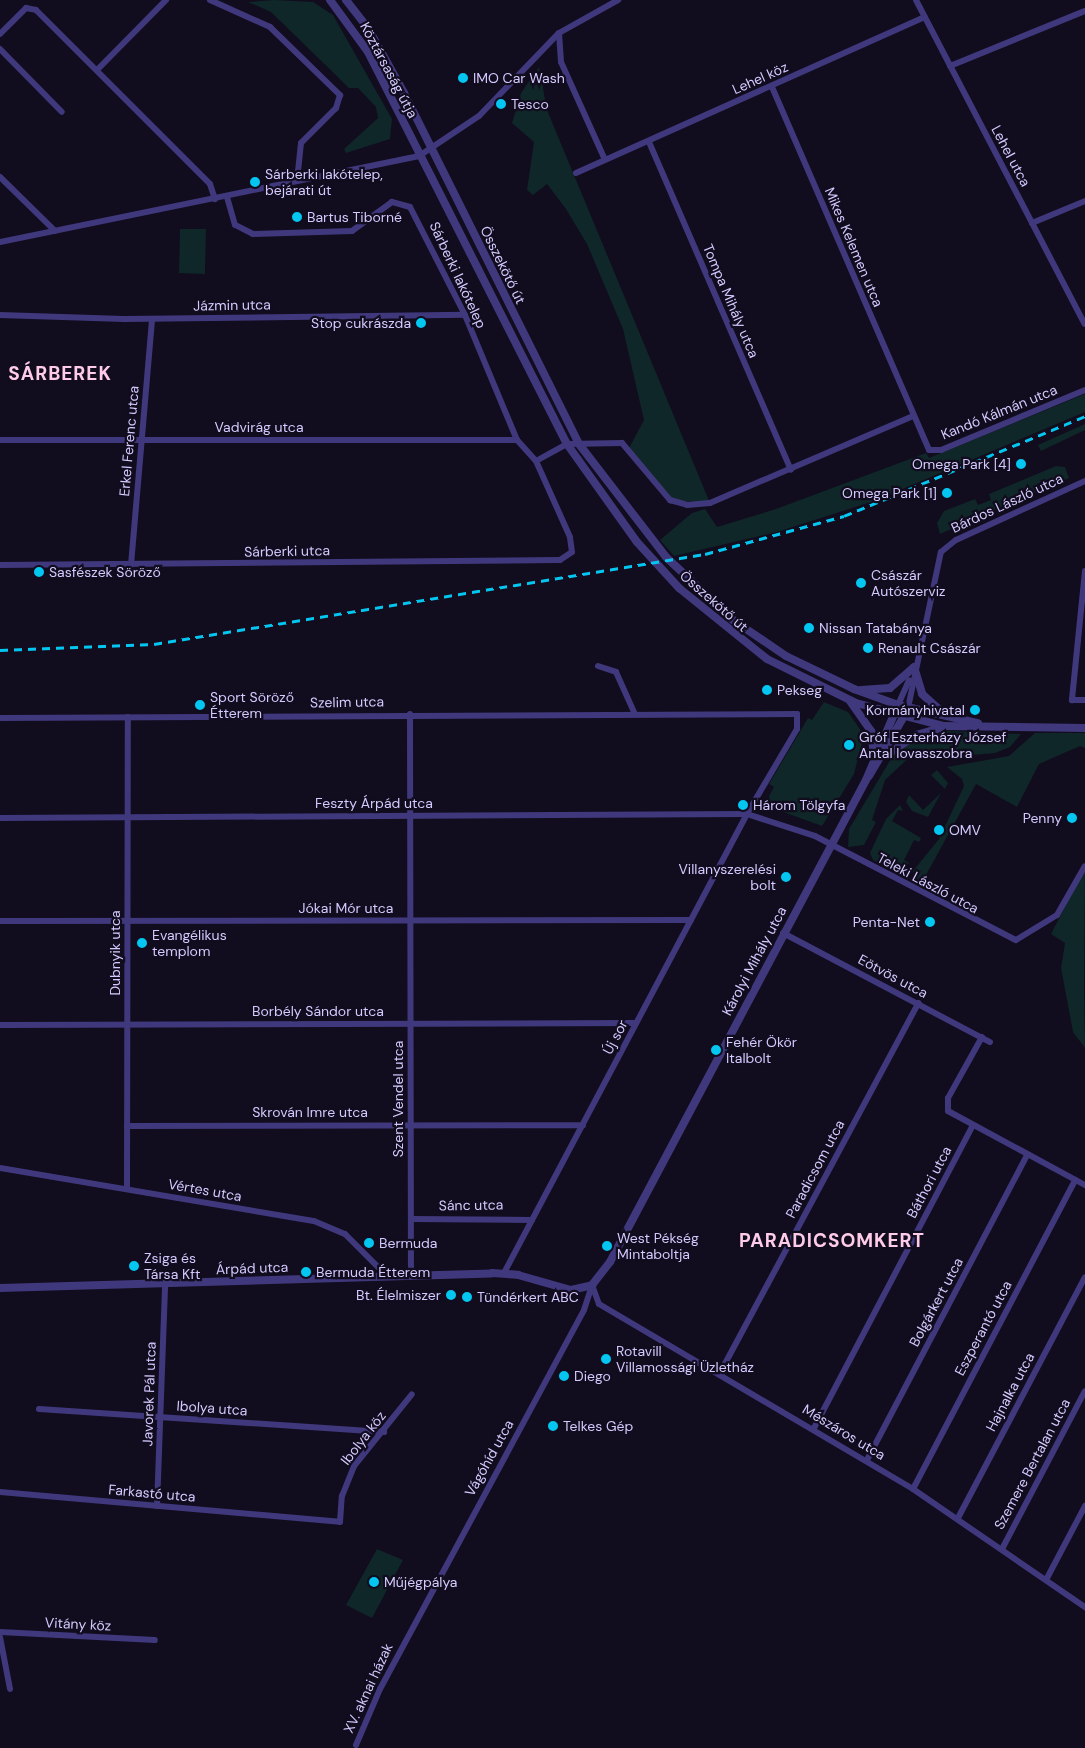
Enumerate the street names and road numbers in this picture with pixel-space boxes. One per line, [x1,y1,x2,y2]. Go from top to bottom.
street label: Köztársaság útja [357,19,421,121]
street label: Lehel köz [730,58,790,98]
street label: Lehel utca [988,123,1034,189]
street label: Mikes Kelemen utca [821,185,887,309]
street label: Sárberki lakótelep [426,219,490,331]
street label: Összekötő út [477,223,529,307]
street label: Tompa Mihály utca [699,242,763,360]
street label: Jázmin utca [193,296,271,314]
street label: Kandó Kálmán utca [938,381,1060,443]
street label: Erkel Ferenc utca [116,385,142,497]
street label: Vadvirág utca [215,419,303,435]
street label: Bárdos László utca [948,470,1066,536]
street label: Sárberki utca [244,542,330,560]
street label: Összekötő út [677,567,751,635]
street label: Szelim utca [310,693,384,711]
street label: Feszty Árpád utca [315,795,433,811]
street label: Teleki László utca [874,849,982,917]
street label: Jókai Mór utca [299,900,393,916]
street label: Károlyi Mihály utca [718,904,790,1018]
street label: Dubnyik utca [107,910,123,996]
street label: Eötvös utca [855,951,931,1001]
street label: Borbély Sándor utca [252,1003,384,1019]
street label: Új sor [599,1017,631,1057]
street label: Szent Vendel utca [390,1041,406,1157]
street label: Skrován Imre utca [252,1104,368,1120]
street label: Paradicsom utca [782,1117,848,1221]
street label: Báthori utca [903,1143,955,1221]
street label: Vértes utca [167,1175,243,1205]
street label: Sánc utca [439,1196,503,1214]
street label: Bolgárkert utca [906,1255,966,1349]
street label: Árpád utca [216,1258,288,1278]
street label: Eszperantó utca [951,1278,1015,1378]
street label: Javorek Pál utca [139,1341,159,1447]
street label: Hajnalka utca [982,1350,1038,1434]
street label: Szemere Bertalan utca [990,1396,1074,1532]
street label: Ibolya utca [176,1397,248,1419]
street label: Mészáros utca [800,1401,888,1463]
street label: Ibolya köz [337,1408,389,1468]
street label: Vágóhíd utca [461,1417,517,1499]
street label: Farkastó utca [108,1481,196,1505]
street label: Vitány köz [44,1614,112,1634]
street label: XV. aknai házak [340,1640,396,1736]

